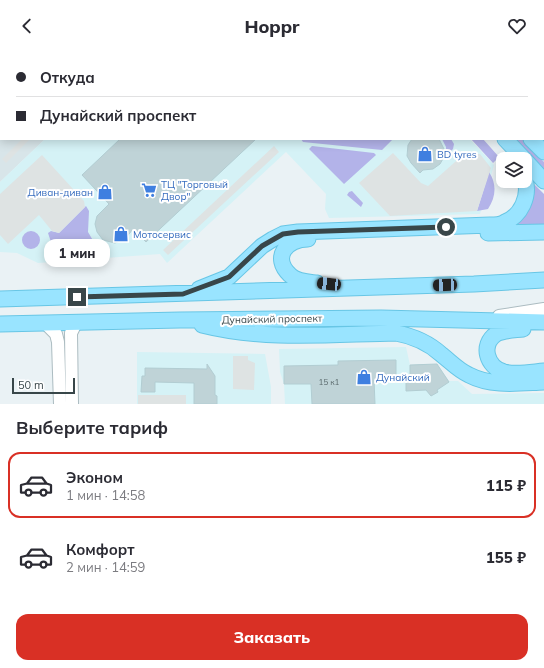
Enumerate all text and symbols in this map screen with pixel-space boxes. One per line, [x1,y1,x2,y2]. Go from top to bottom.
icon: back [16,15,38,37]
text: Hoppr [244,15,300,38]
icon: heart [506,15,528,37]
text: Откуда [40,68,95,87]
text: Дунайский проспект [40,106,196,125]
shop icon: BD tyres [416,145,434,163]
place label: BD tyres [437,148,477,161]
map controls [496,152,532,188]
button: layers [496,152,532,188]
place label: ТЦ "Торговый Двор" [161,178,228,203]
supermarket icon: ТЦ "Торговый Двор" [140,181,158,199]
shop icon: Диван-диван [96,183,114,201]
place label: Диван-диван [28,186,93,199]
route start [437,218,455,236]
shop icon: Мотосервис [112,225,130,243]
place label: Мотосервис [133,228,191,241]
callout: 1 мин [44,239,110,267]
text: 1 мин [58,245,96,261]
car [316,277,342,291]
car [433,279,457,291]
route end [68,288,86,306]
street label: Дунайский проспект [222,312,323,326]
shop icon: Дунайский [355,368,373,386]
place label: Дунайский [376,371,430,384]
scale bar [12,376,75,395]
house number: 15 к1 [319,377,340,387]
text: 50 m [18,378,44,392]
text: Выберите тариф [16,416,168,439]
icon: car [18,467,54,503]
text: Эконом [66,468,123,487]
text: 115 ₽ [486,476,526,495]
text: 1 мин · 14:58 [66,487,145,503]
icon: car [18,539,54,575]
text: Комфорт [66,540,135,559]
text: 155 ₽ [486,548,526,567]
text: 2 мин · 14:59 [66,559,145,575]
button: Заказать [16,614,528,660]

